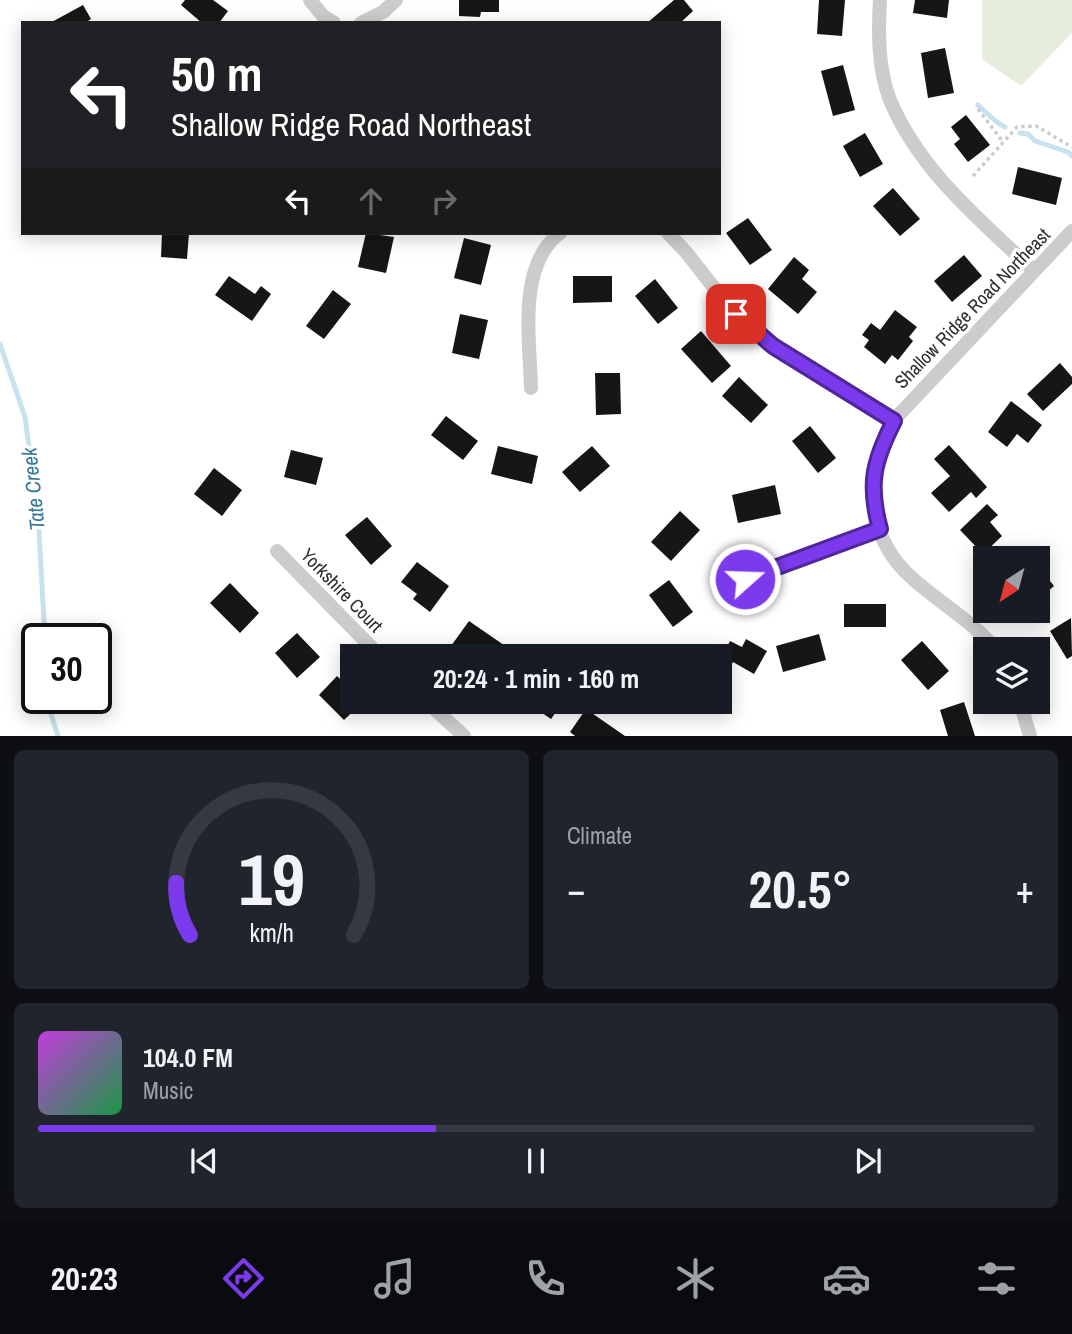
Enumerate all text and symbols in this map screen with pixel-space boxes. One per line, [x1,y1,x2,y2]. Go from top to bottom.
text: 50 m [171,40,263,106]
icon: left [56,49,147,140]
text: Shallow Ridge Road Northeast [171,103,531,146]
icon: left [279,182,317,220]
icon: ahead [352,182,390,220]
icon: right [425,182,463,220]
street label: Shallow Ridge Road Northeast [888,222,1056,394]
pin [706,284,766,344]
icon: arrive [717,295,755,333]
water label: Tate Creek [14,445,52,532]
street label: Yorkshire Court [295,542,389,638]
position arrow [708,542,782,616]
north arrow [973,546,1050,623]
map controls [973,546,1050,714]
speed limit sign: 30 [21,623,112,714]
button: layers [973,637,1050,714]
text: 20:24 · 1 min · 160 m [433,661,639,696]
text: Climate [567,820,632,851]
text: 19 [238,831,305,929]
text: 20.5° [749,854,852,924]
text: − [567,864,585,915]
text: + [1016,864,1034,915]
text: km/h [249,916,294,950]
text: 104.0 FM [143,1040,233,1075]
text: Music [143,1075,193,1106]
icon: previous [185,1142,223,1180]
icon: pause [517,1142,555,1180]
icon: next [849,1142,887,1180]
icon: directions [219,1254,268,1303]
icon: music [370,1254,419,1303]
icon: phone [521,1254,570,1303]
icon: climate [671,1254,720,1303]
icon: car [822,1254,871,1303]
icon: filters [972,1254,1021,1303]
text: 20:23 [51,1257,118,1300]

